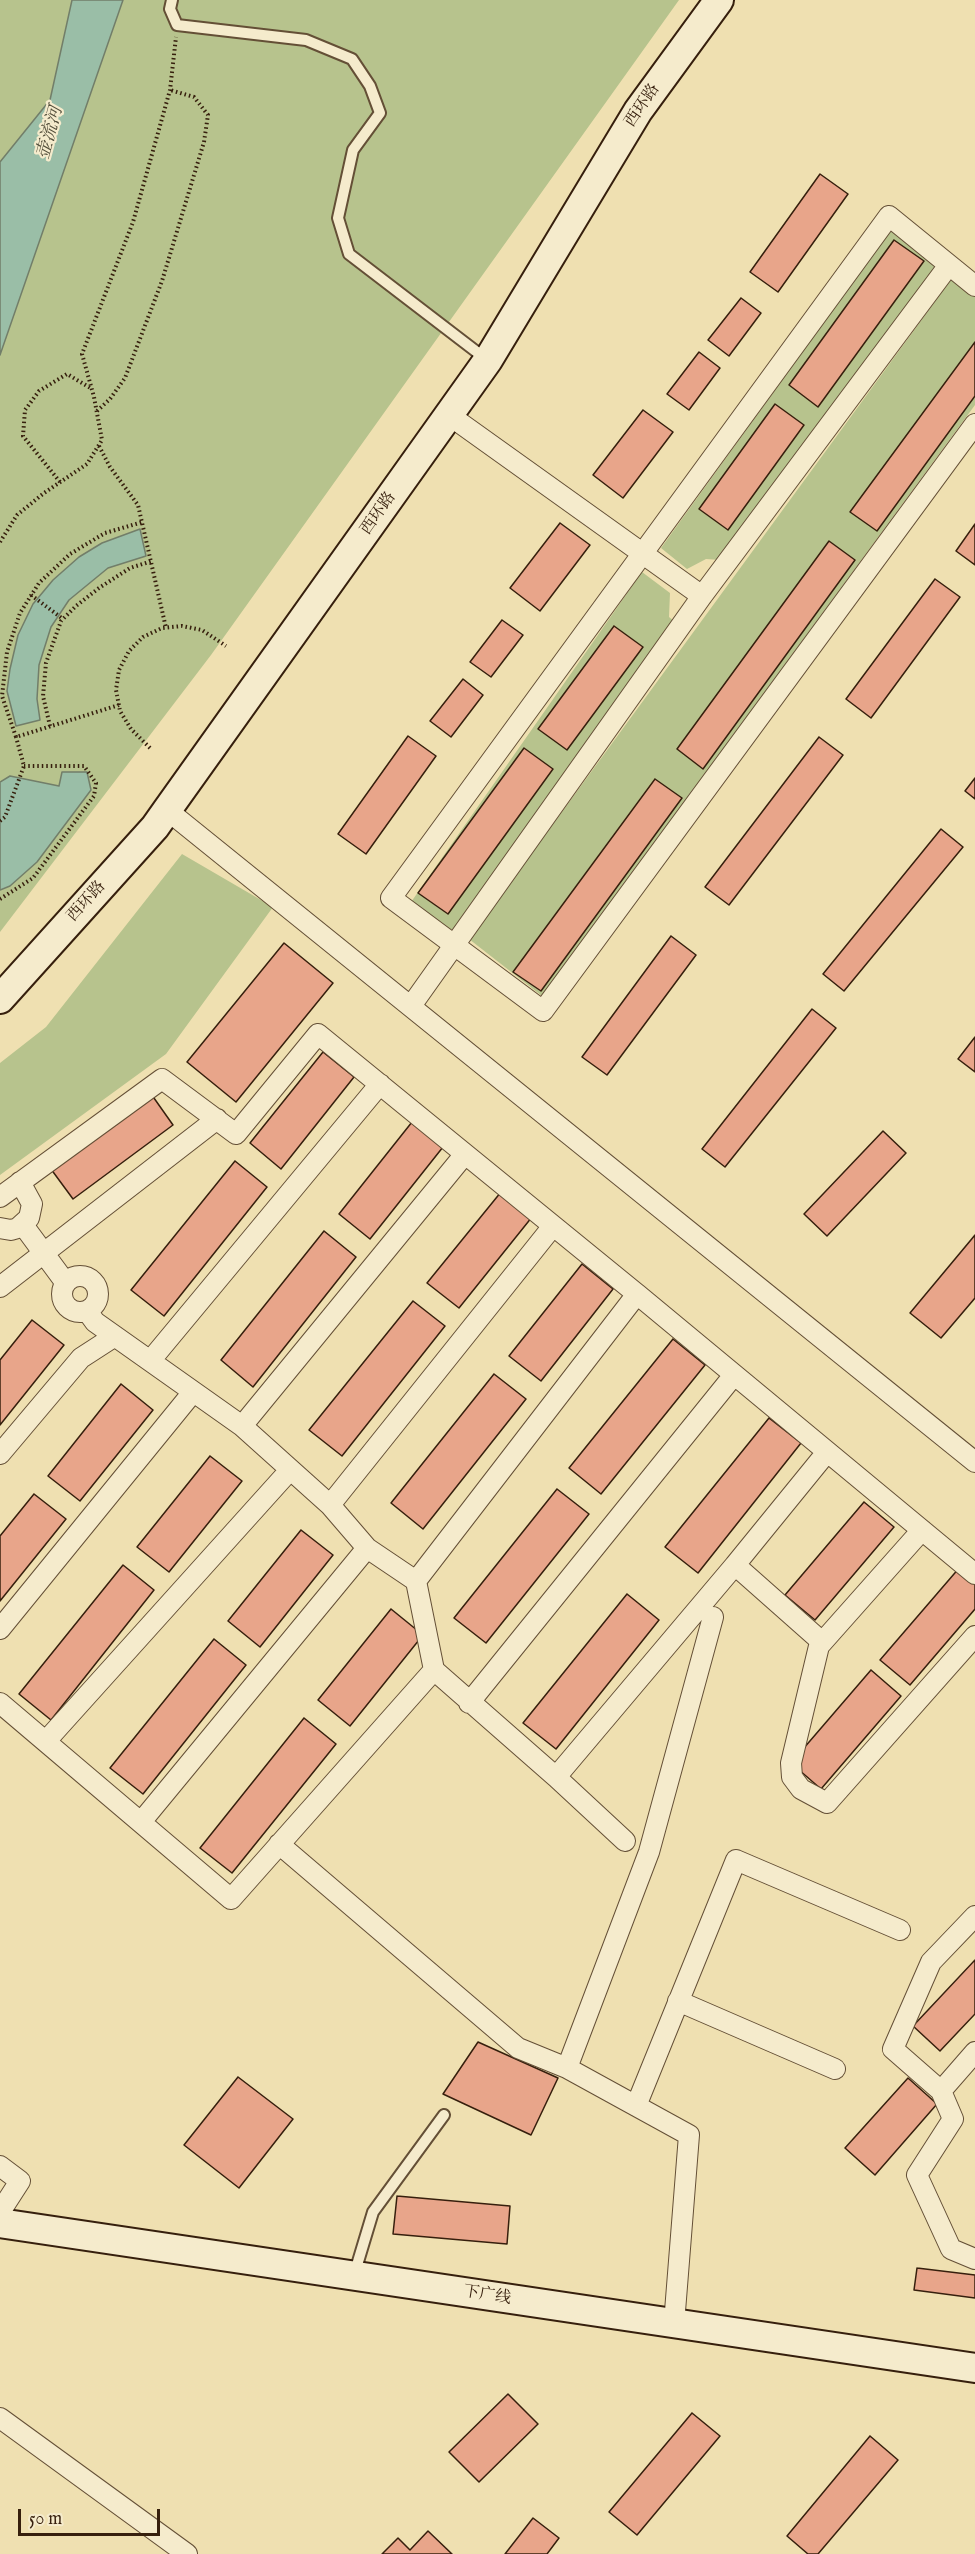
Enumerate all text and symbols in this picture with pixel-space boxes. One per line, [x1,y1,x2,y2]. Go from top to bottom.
street label: 西环路 [622,81,664,131]
water label: 壶流河 [34,104,68,162]
street label: 西环路 [357,489,401,539]
street label: 西环路 [64,878,110,926]
street label: 下广线 [462,2283,512,2309]
scale bar [21,2497,164,2535]
text: 50 m [29,2508,62,2531]

